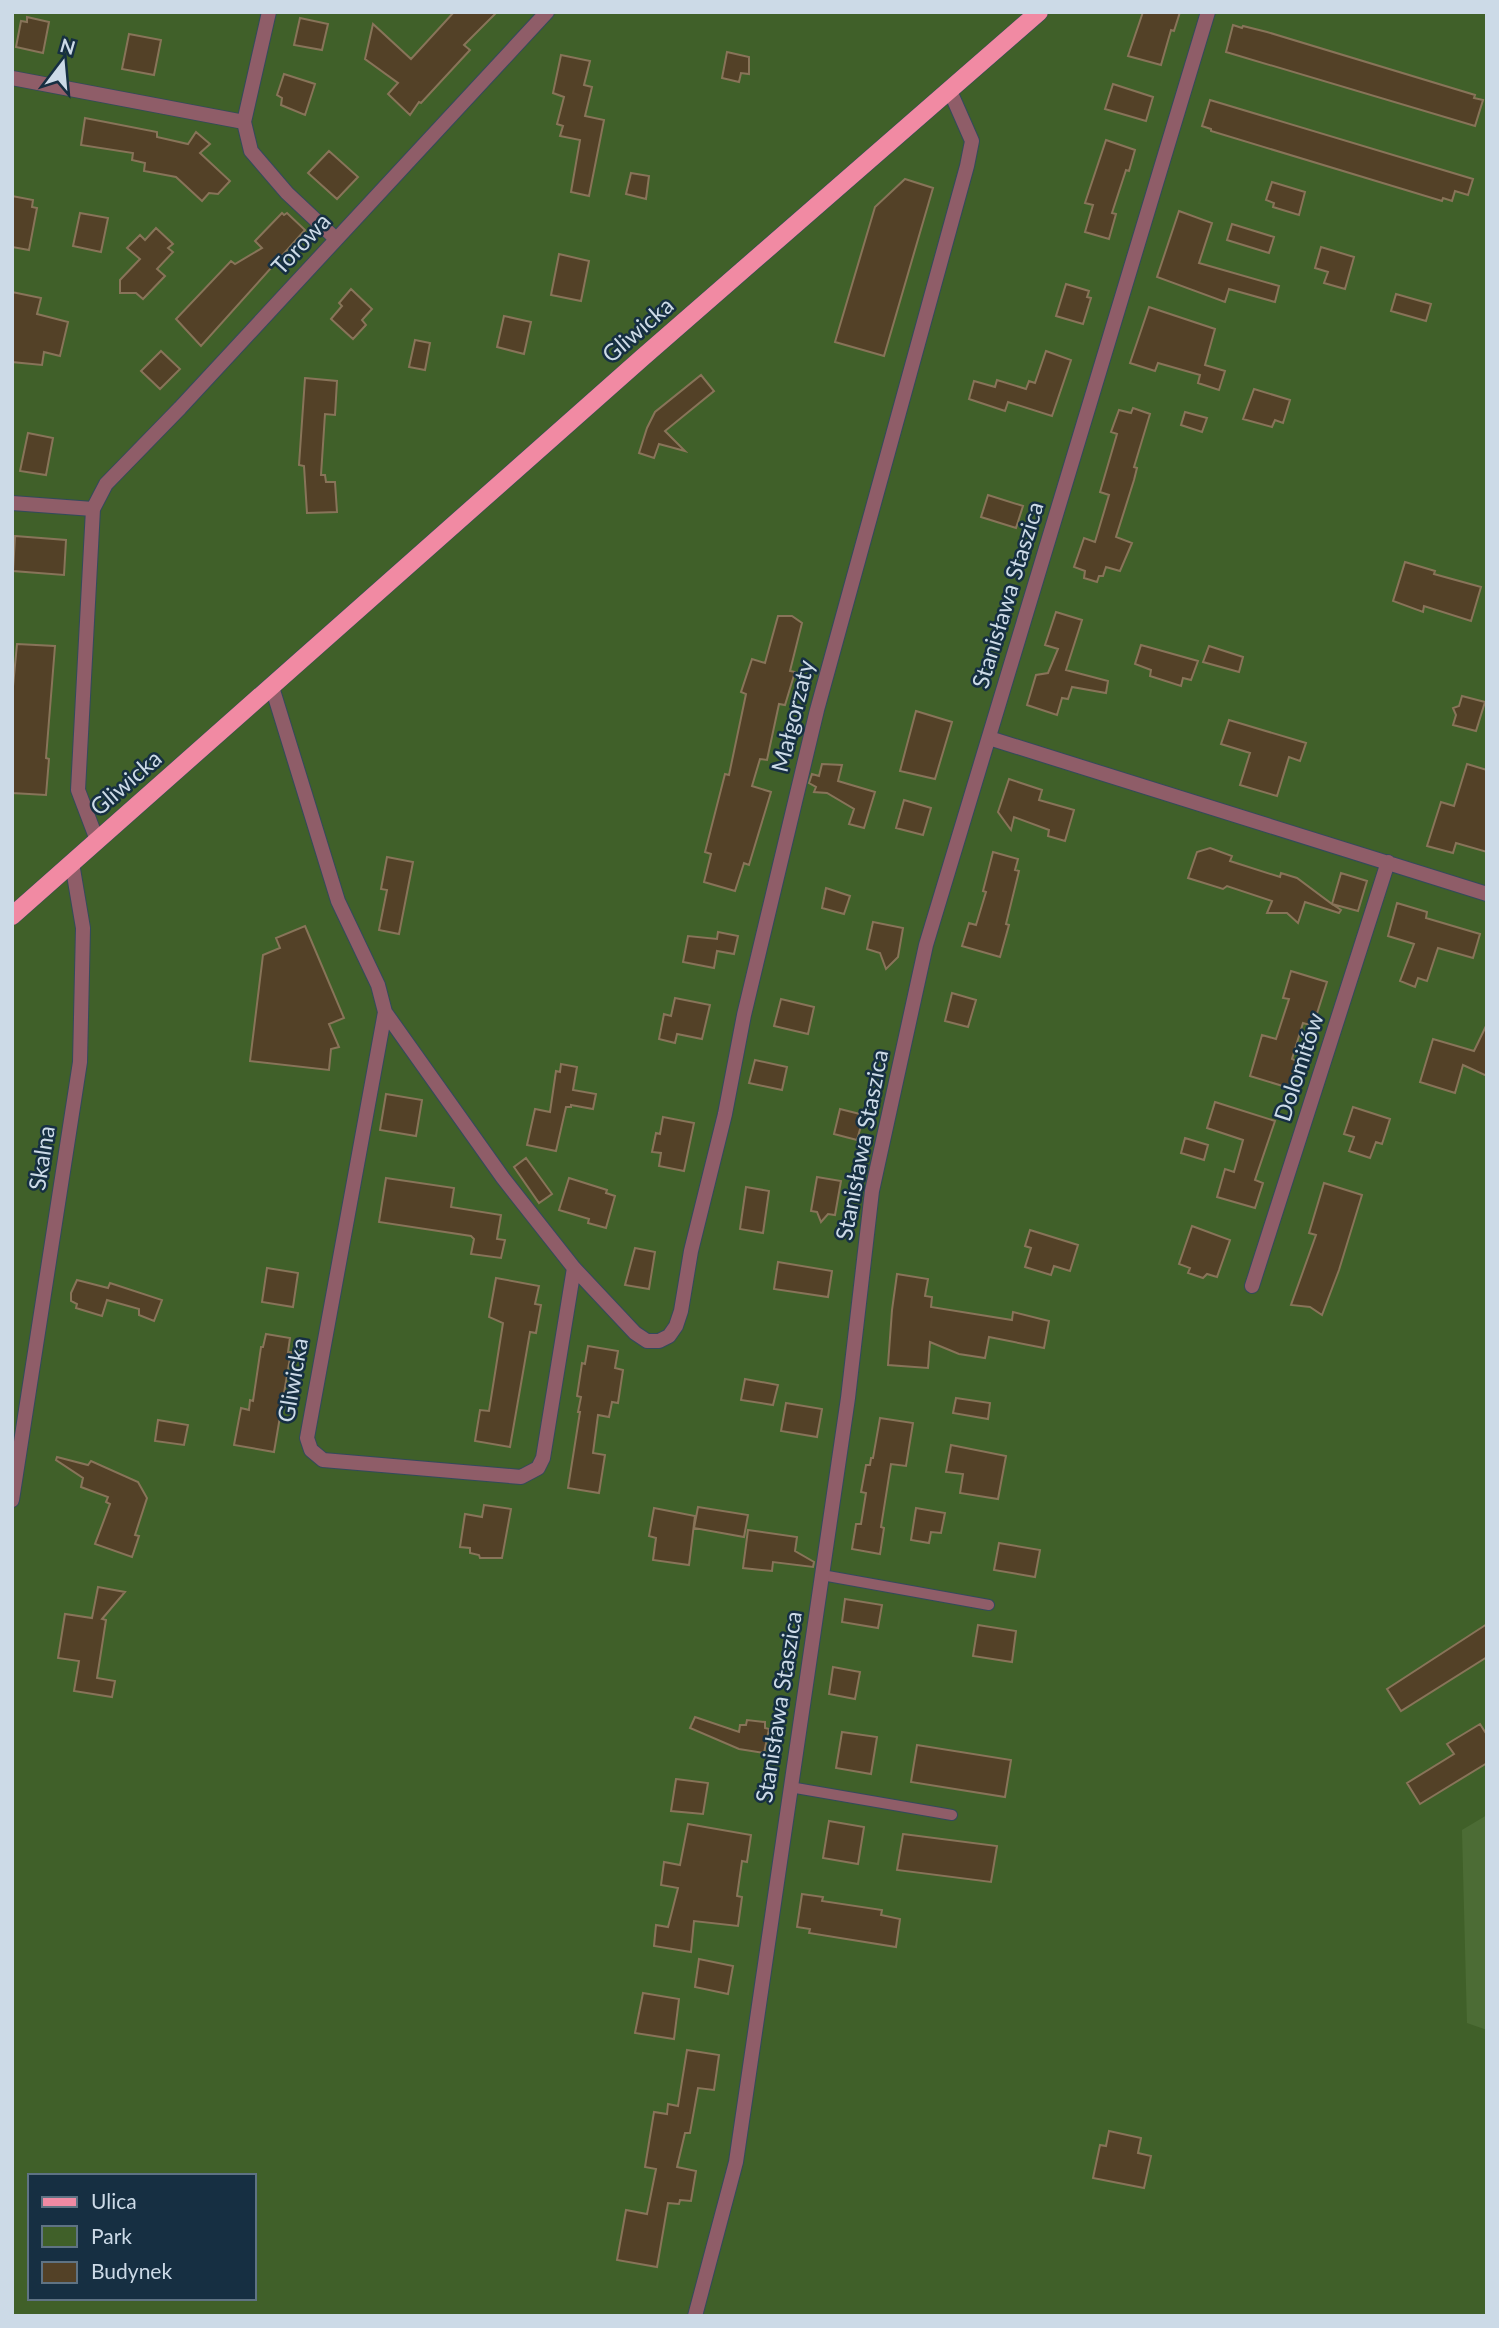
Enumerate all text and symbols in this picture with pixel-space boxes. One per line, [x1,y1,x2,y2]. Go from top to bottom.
north arrow [28,28,98,98]
text: N [58,33,78,59]
street label: Torowa [265,207,336,280]
street label: Gliwicka [596,291,679,368]
street label: Stanisława Staszica [965,498,1049,691]
street label: Małgorzaty [765,657,819,775]
street label: Gliwicka [84,744,167,821]
street label: Dolomitów [1267,1009,1329,1124]
street label: Stanisława Staszica [829,1047,893,1242]
street label: Skalna [22,1124,60,1192]
street label: Gliwicka [271,1335,313,1424]
street label: Stanisława Staszica [749,1609,807,1805]
legend [28,2174,256,2300]
text: Ulica [91,2188,137,2213]
text: Park [91,2223,132,2248]
text: Budynek [91,2258,172,2283]

